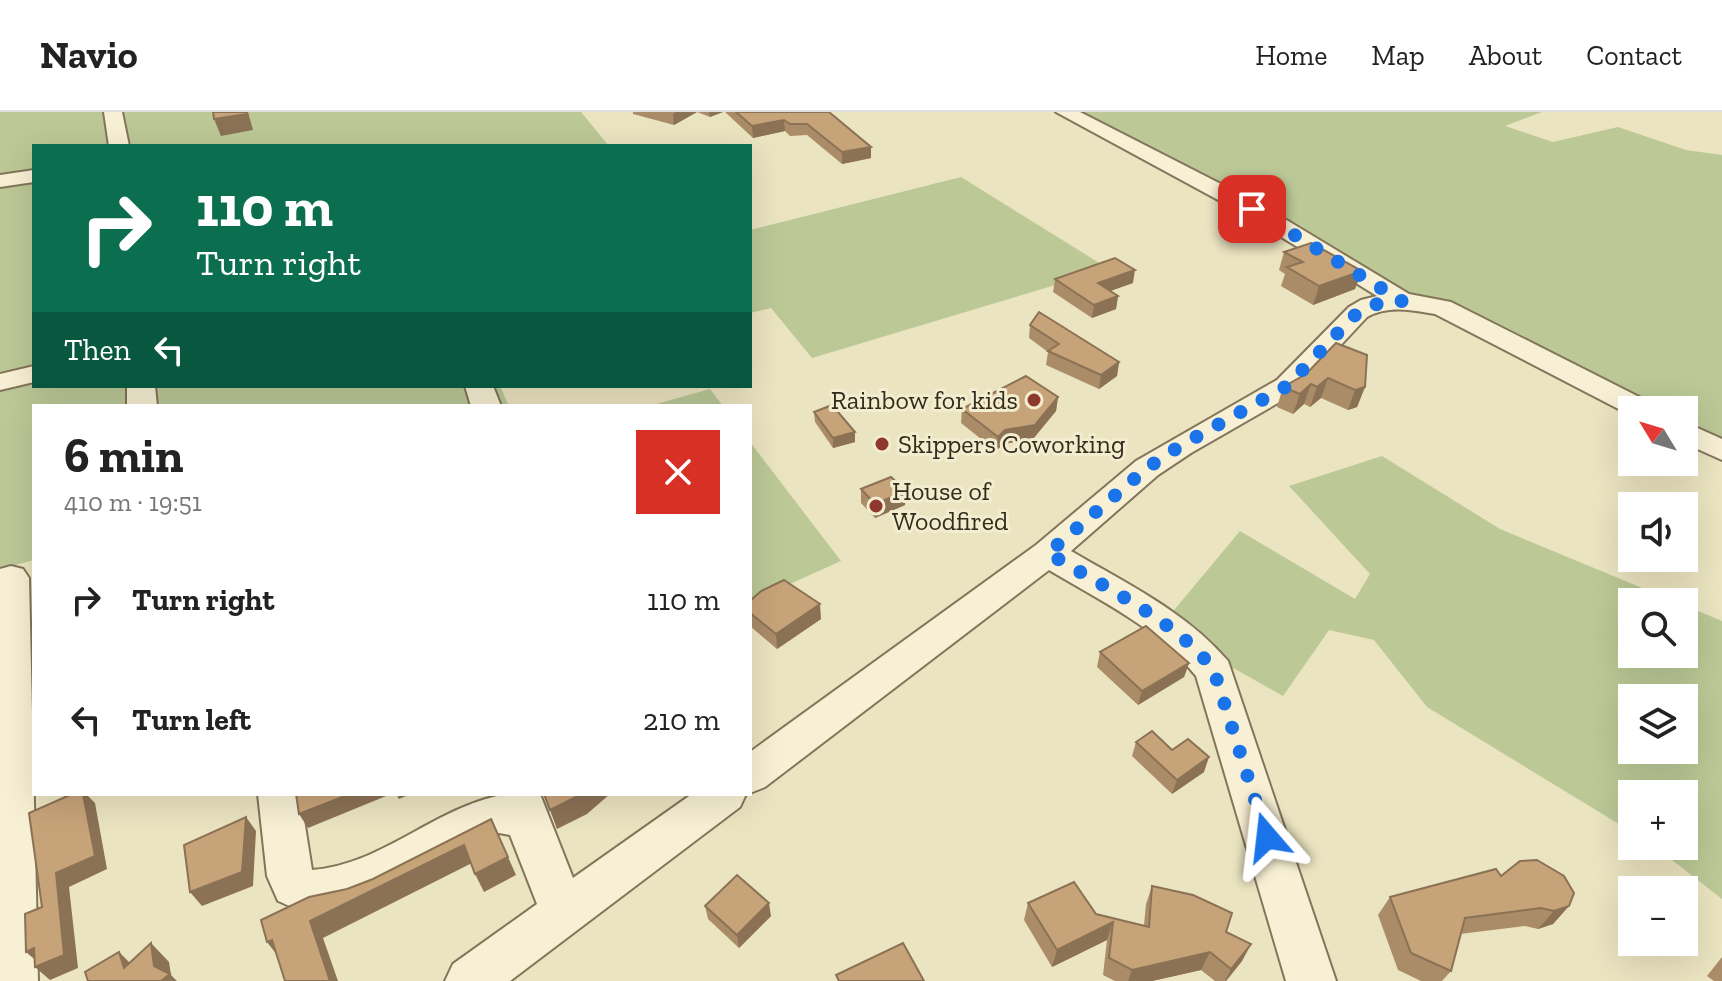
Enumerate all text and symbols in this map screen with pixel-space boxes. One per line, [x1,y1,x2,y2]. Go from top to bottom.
text: Navio [40,32,138,78]
text: Home [1255,39,1327,72]
text: Map [1371,39,1425,72]
text: About [1469,39,1542,72]
text: Contact [1586,39,1682,72]
text: 110 m [196,173,333,240]
pin [1218,175,1286,243]
icon: right [64,176,168,280]
icon: arrive [1230,187,1274,231]
text: Turn right [196,241,361,284]
icon: left [147,328,191,372]
text: Then [64,332,131,368]
place label: Rainbow for kids [831,384,1018,416]
marker: Rainbow for kids [1025,391,1043,409]
north arrow [1618,396,1698,476]
map controls [1618,396,1698,956]
text: 6 min [64,427,184,484]
place label: Skippers Coworking [898,428,1125,460]
button: close [636,430,720,514]
marker: Skippers Coworking [873,435,891,453]
place label: House of Woodfired [892,475,1008,537]
text: 410 m · 19:51 [64,486,202,518]
button: sound [1618,492,1698,572]
marker: House of Woodfired [867,497,885,515]
icon: right [64,578,108,622]
text: Turn right [132,582,274,618]
text: 110 m [647,582,720,618]
button: search [1618,588,1698,668]
button: layers [1618,684,1698,764]
icon: left [64,698,108,742]
text: Turn left [132,702,251,738]
text: 210 m [643,702,720,738]
button: + [1618,780,1698,860]
position arrow [1225,795,1309,879]
button: − [1618,876,1698,956]

